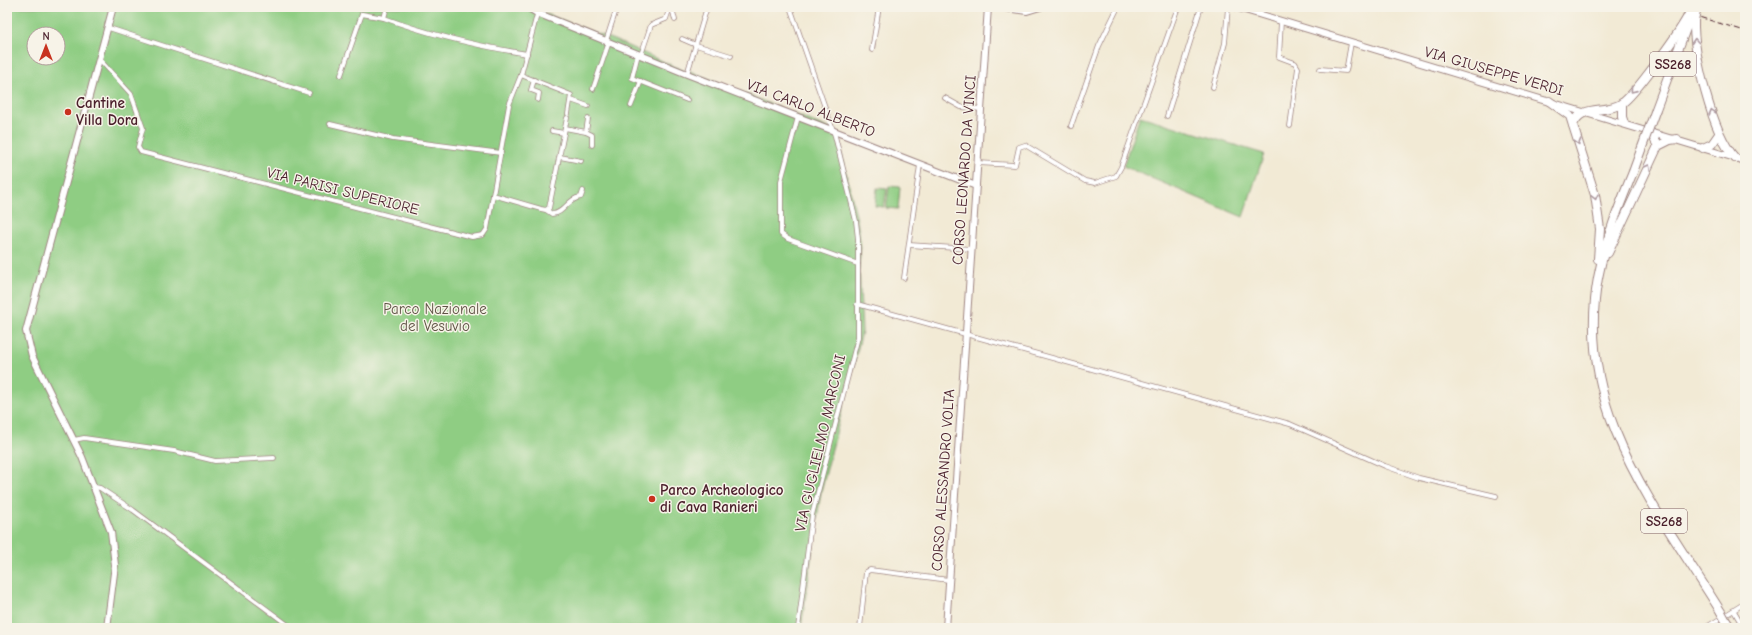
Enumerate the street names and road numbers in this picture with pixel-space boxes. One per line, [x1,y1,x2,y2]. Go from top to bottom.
street label: VIA GIUSEPPE VERDI [1422,43,1566,99]
road number: SS268 [1650,52,1696,76]
street label: CORSO LEONARDO DA VINCI [948,74,980,266]
street label: VIA CARLO ALBERTO [744,75,878,141]
street label: VIA PARISI SUPERIORE [265,163,421,219]
street label: VIA GUGLIELMO MARCONI [791,352,849,533]
street label: CORSO ALESSANDRO VOLTA [928,388,958,572]
road number: SS268 [1641,509,1687,533]

